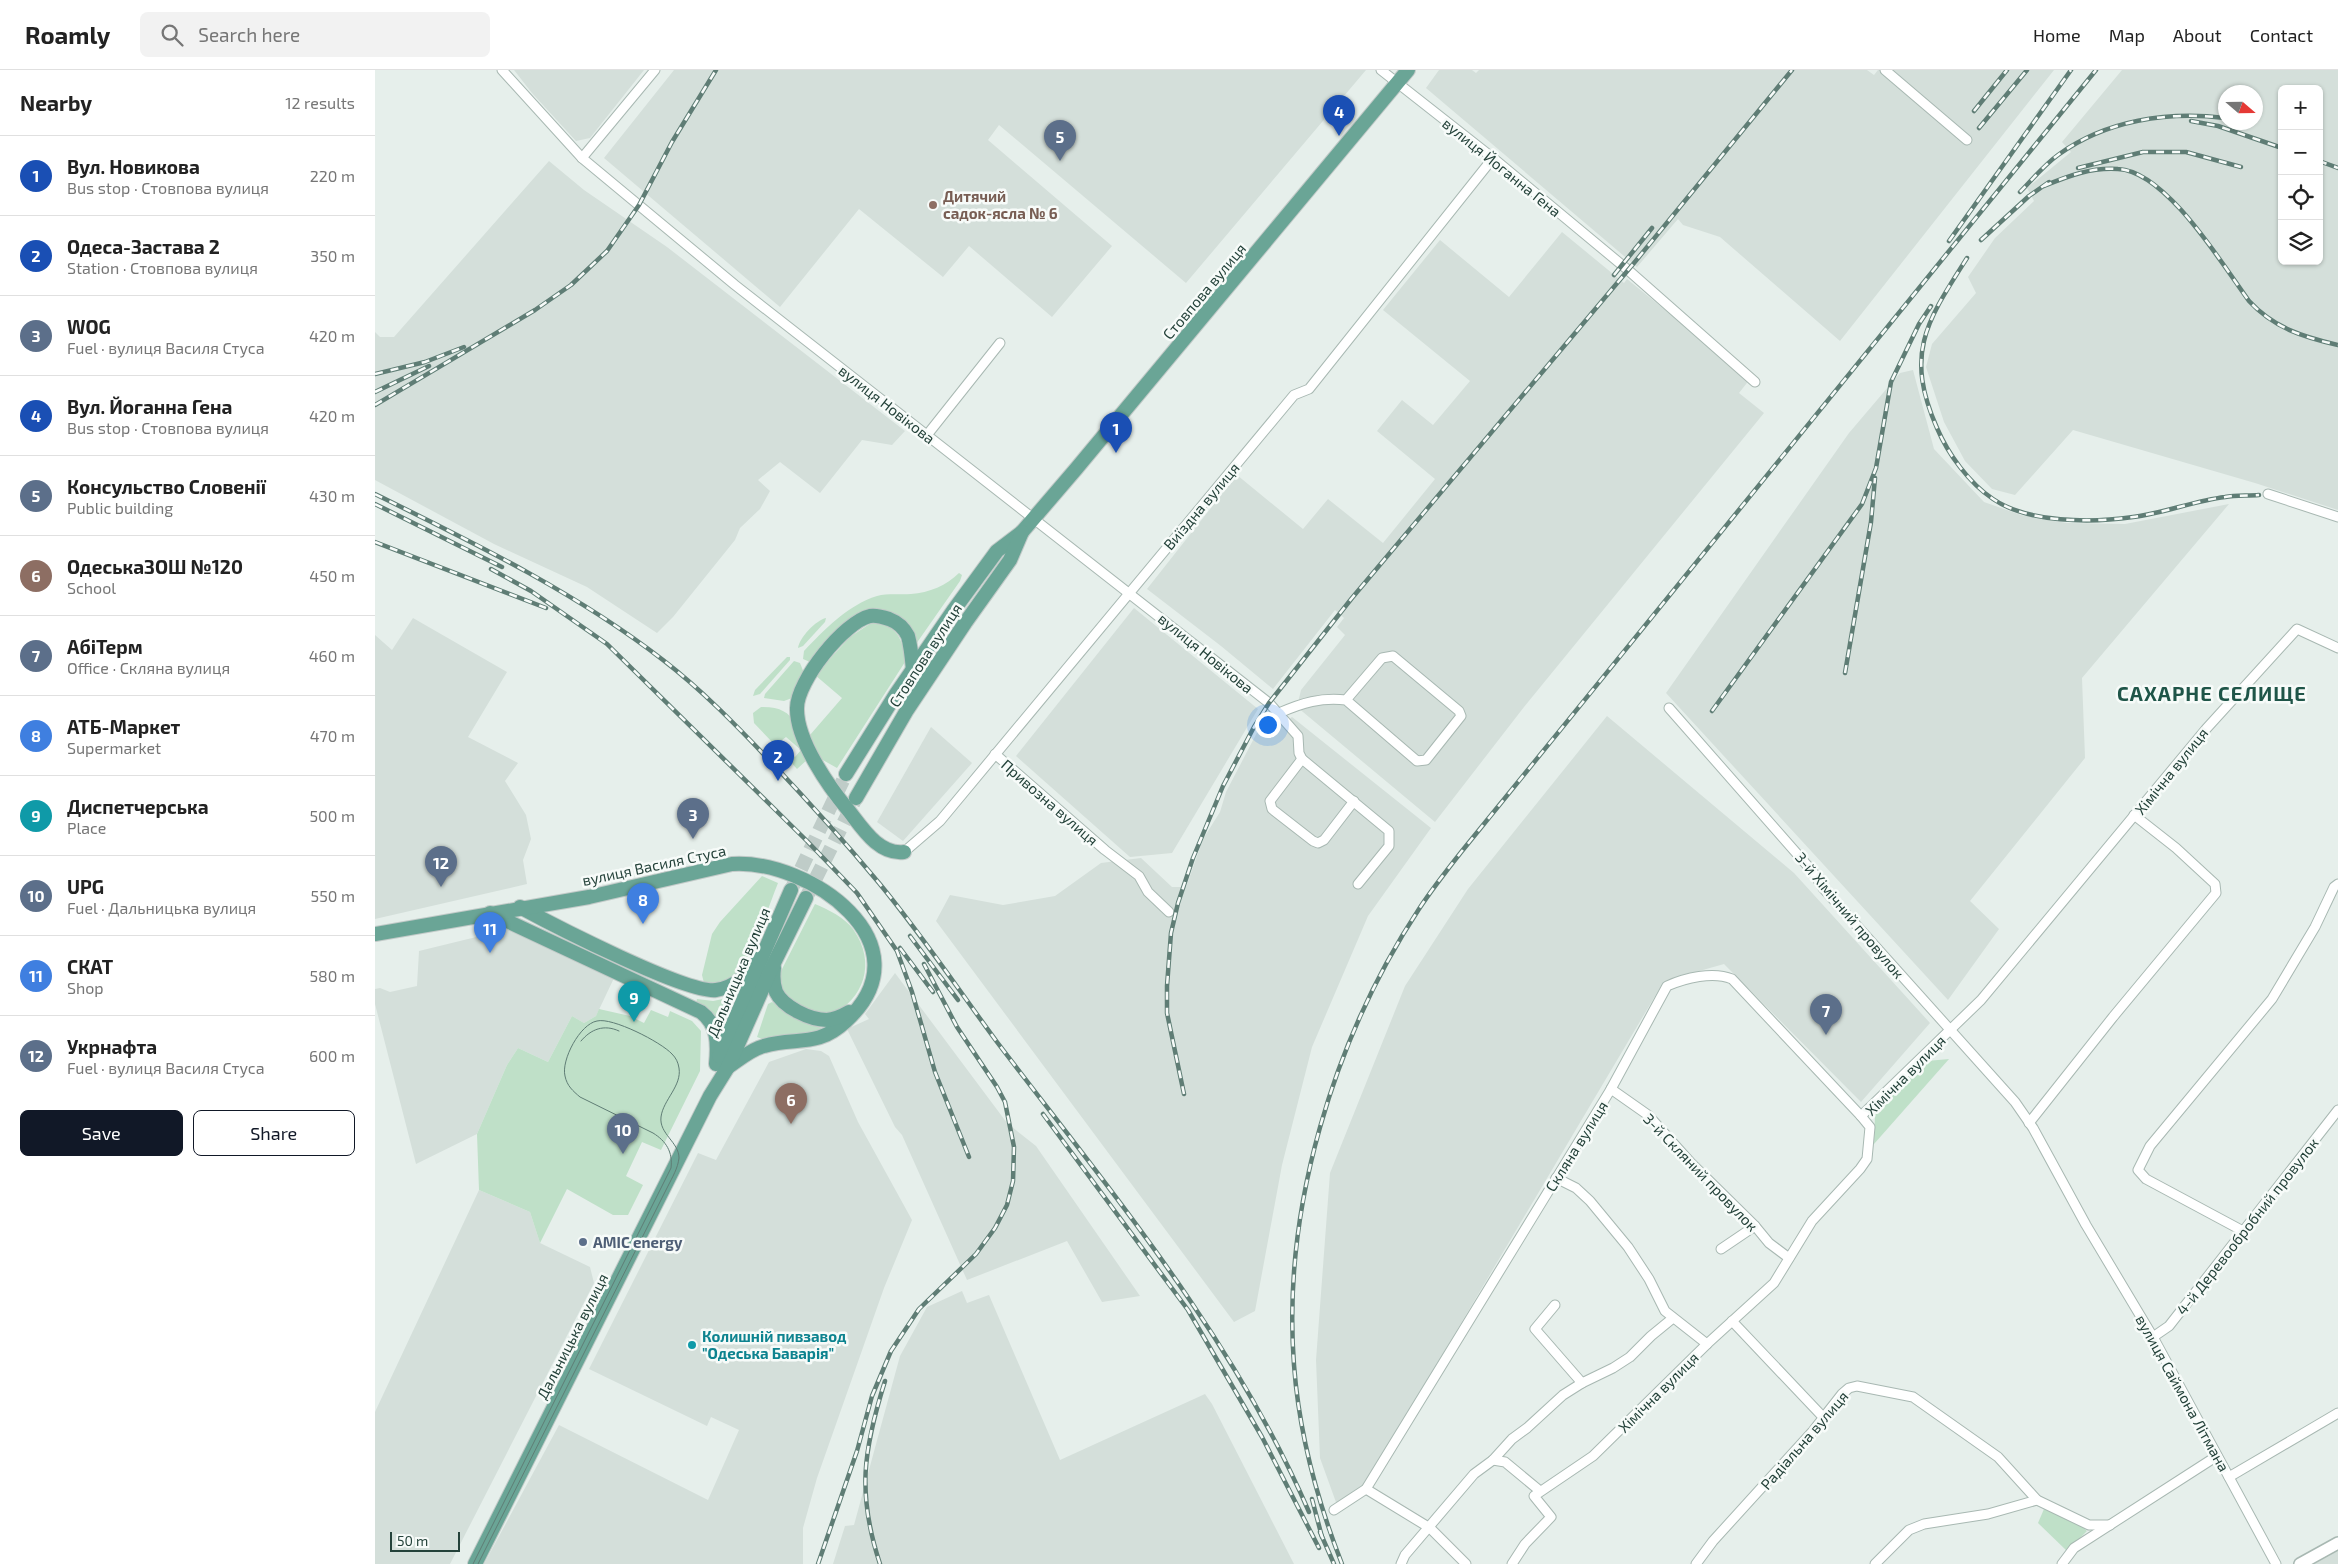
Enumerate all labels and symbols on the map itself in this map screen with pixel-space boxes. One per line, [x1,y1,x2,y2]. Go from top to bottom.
north arrow [2218,85,2263,130]
pin: 4 [1323,95,1355,136]
street label: вулиця Йоганна Гена [1439,114,1565,221]
pin: 5 [1044,120,1076,161]
place label: Дитячий садок-ясла № 6 [943,187,1058,222]
marker: Дитячий садок-ясла № 6 [927,199,939,211]
street label: Стовпова вулиця [1159,239,1250,343]
street label: вулиця Новікова [835,361,939,448]
pin: 1 [1100,412,1132,453]
street label: Виїздна вулиця [1159,459,1243,554]
street label: Стовпова вулиця [885,600,966,711]
street label: вулиця Новікова [1154,609,1257,698]
district label: САХАРНЕ СЕЛИЩЕ [2117,681,2307,705]
your location [1255,712,1281,738]
street label: Хімічна вулиця [2131,724,2212,819]
pin: 2 [762,740,794,781]
street label: Привозна вулиця [997,755,1102,850]
pin: 3 [677,798,709,839]
street label: вулиця Василя Стуса [580,841,728,890]
pin: 12 [425,846,457,887]
street label: 3-й Хімічний провулок [1791,848,1908,983]
pin: 8 [627,883,659,924]
street label: Дальницька вулиця [703,905,774,1040]
pin: 11 [474,912,506,953]
pin: 9 [618,981,650,1022]
pin: 7 [1810,994,1842,1035]
street label: Хімічна вулиця [1861,1031,1950,1120]
pin: 6 [775,1083,807,1124]
street label: Скляна вулиця [1541,1097,1612,1195]
street label: 3-й Скляний провулок [1639,1109,1762,1235]
pin: 10 [607,1113,639,1154]
street label: 4-й Деревообробний провулок [2172,1134,2323,1319]
place label: AMIC energy [593,1233,683,1252]
marker: AMIC energy [577,1236,589,1248]
street label: Дальницька вулиця [532,1270,612,1402]
street label: вулиця Саймона Літмана [2131,1311,2234,1475]
place label: Колишній пивзавод "Одеська Баварія" [702,1327,847,1362]
marker: Колишній пивзавод "Одеська Баварія" [686,1339,698,1351]
street label: Хімічна вулиця [1614,1348,1703,1437]
street label: Радіальна вулиця [1756,1387,1852,1494]
scale bar [390,1529,460,1552]

